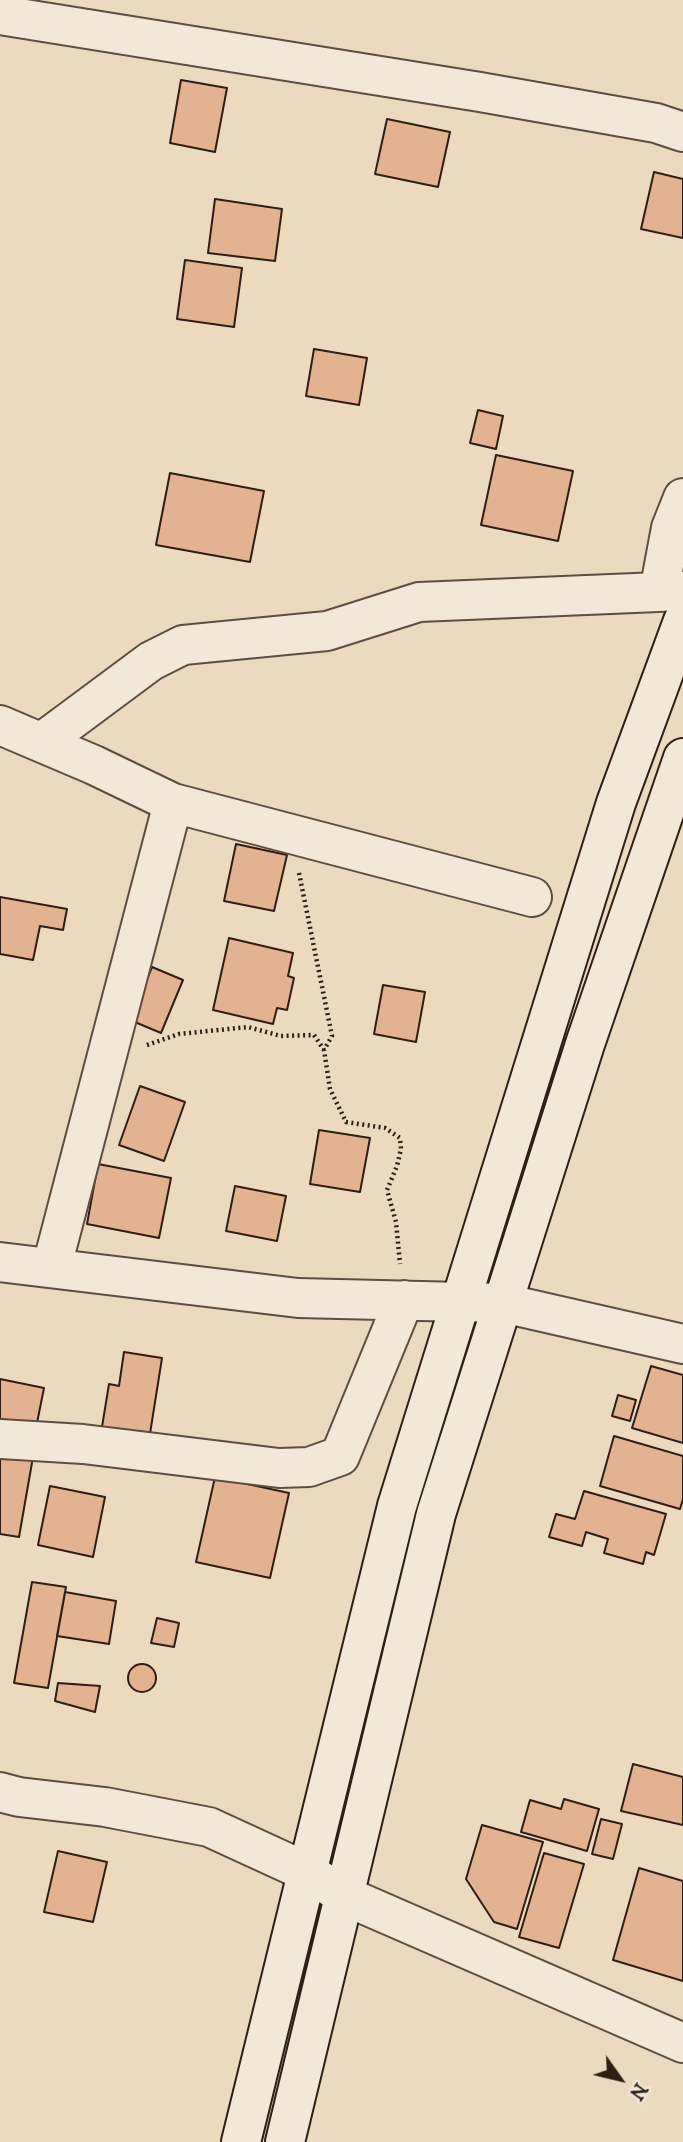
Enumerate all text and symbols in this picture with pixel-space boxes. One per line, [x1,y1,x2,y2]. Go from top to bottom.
north arrow [585,2044,655,2114]
text: N [624,2078,652,2104]

